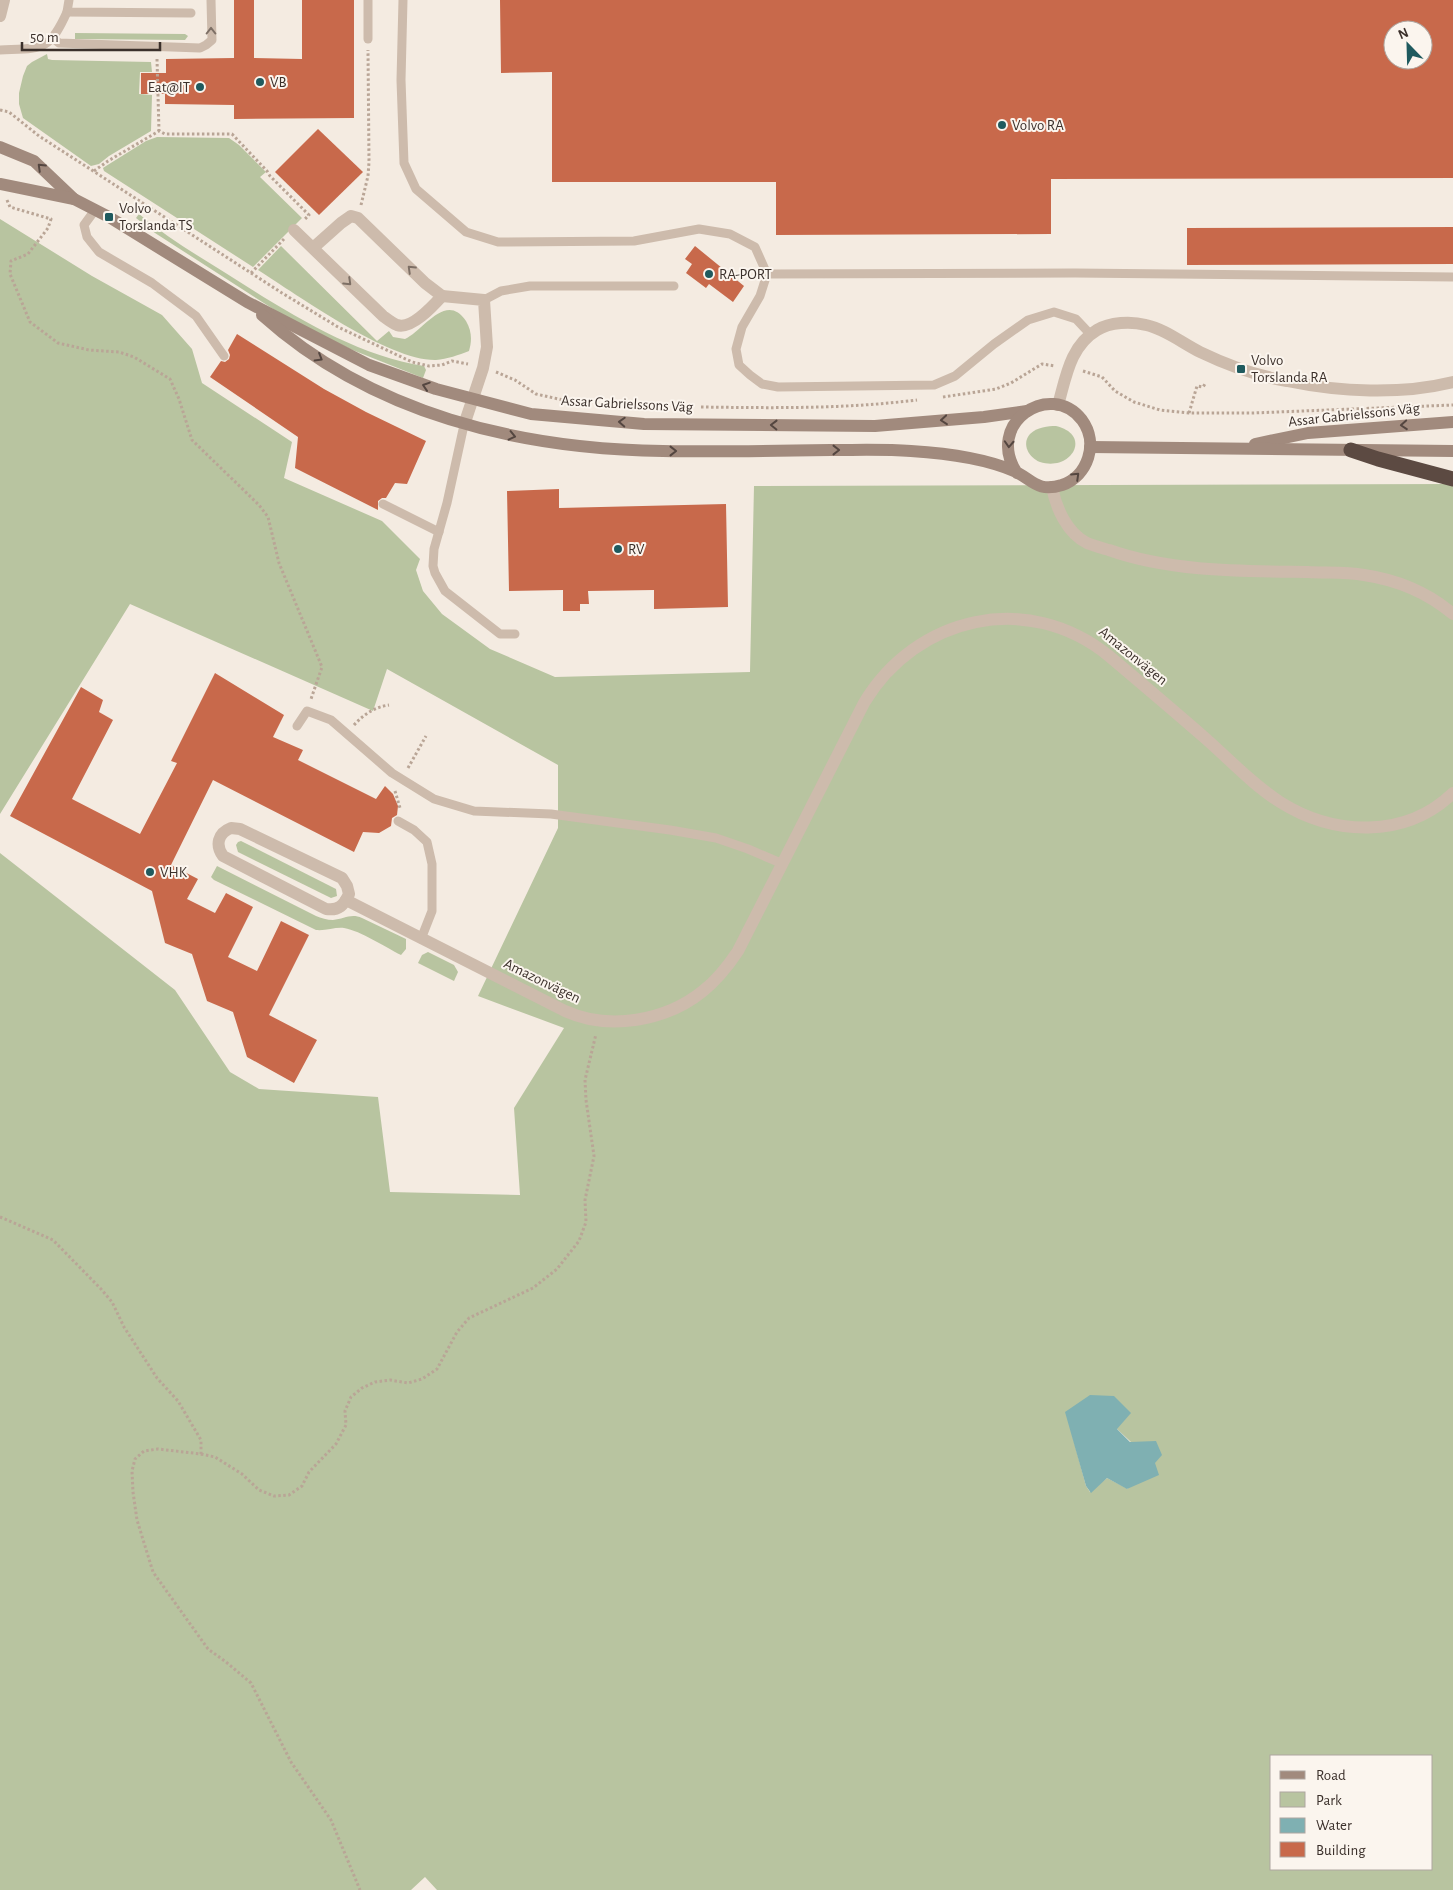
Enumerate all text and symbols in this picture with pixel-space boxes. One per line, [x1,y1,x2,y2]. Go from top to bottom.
scale bar [22,20,160,52]
north arrow [1383,20,1433,70]
text: N [1396,26,1411,42]
one-way arrow [206,27,216,35]
text: 50 m [30,30,59,45]
place label: VB [270,75,287,90]
marker: VB [254,76,266,88]
place label: Eat@IT [148,80,191,95]
marker: Eat@IT [194,81,206,93]
place label: Volvo RA [1012,118,1064,133]
marker: Volvo RA [996,119,1008,131]
one-way arrow [38,164,47,173]
place label: Volvo Torslanda TS [119,201,193,233]
marker: Volvo Torslanda TS [103,211,115,223]
one-way arrow [408,266,417,275]
place label: RA-PORT [719,267,772,282]
marker: RA-PORT [703,268,715,280]
one-way arrow [342,276,351,285]
one-way arrow [314,352,323,362]
place label: Volvo Torslanda RA [1251,353,1328,385]
marker: Volvo Torslanda RA [1235,363,1247,375]
one-way arrow [423,381,431,391]
street label: Assar Gabrielssons Väg [561,393,694,415]
street label: Assar Gabrielssons Väg [1287,401,1421,429]
one-way arrow [940,414,948,425]
one-way arrow [617,417,625,428]
one-way arrow [1400,419,1408,430]
one-way arrow [770,420,778,430]
one-way arrow [507,430,516,441]
one-way arrow [1003,441,1014,449]
one-way arrow [832,445,840,455]
one-way arrow [670,446,677,456]
one-way arrow [1070,473,1079,482]
place label: RV [628,542,645,557]
marker: RV [612,543,624,555]
street label: Amazonvägen [1096,624,1170,688]
place label: VHK [160,865,188,880]
marker: VHK [144,866,156,878]
street label: Amazonvägen [501,956,583,1006]
legend [1270,1755,1433,1870]
text: Road [1316,1768,1346,1783]
text: Park [1316,1793,1342,1808]
text: Water [1316,1818,1352,1833]
text: Building [1316,1843,1366,1858]

